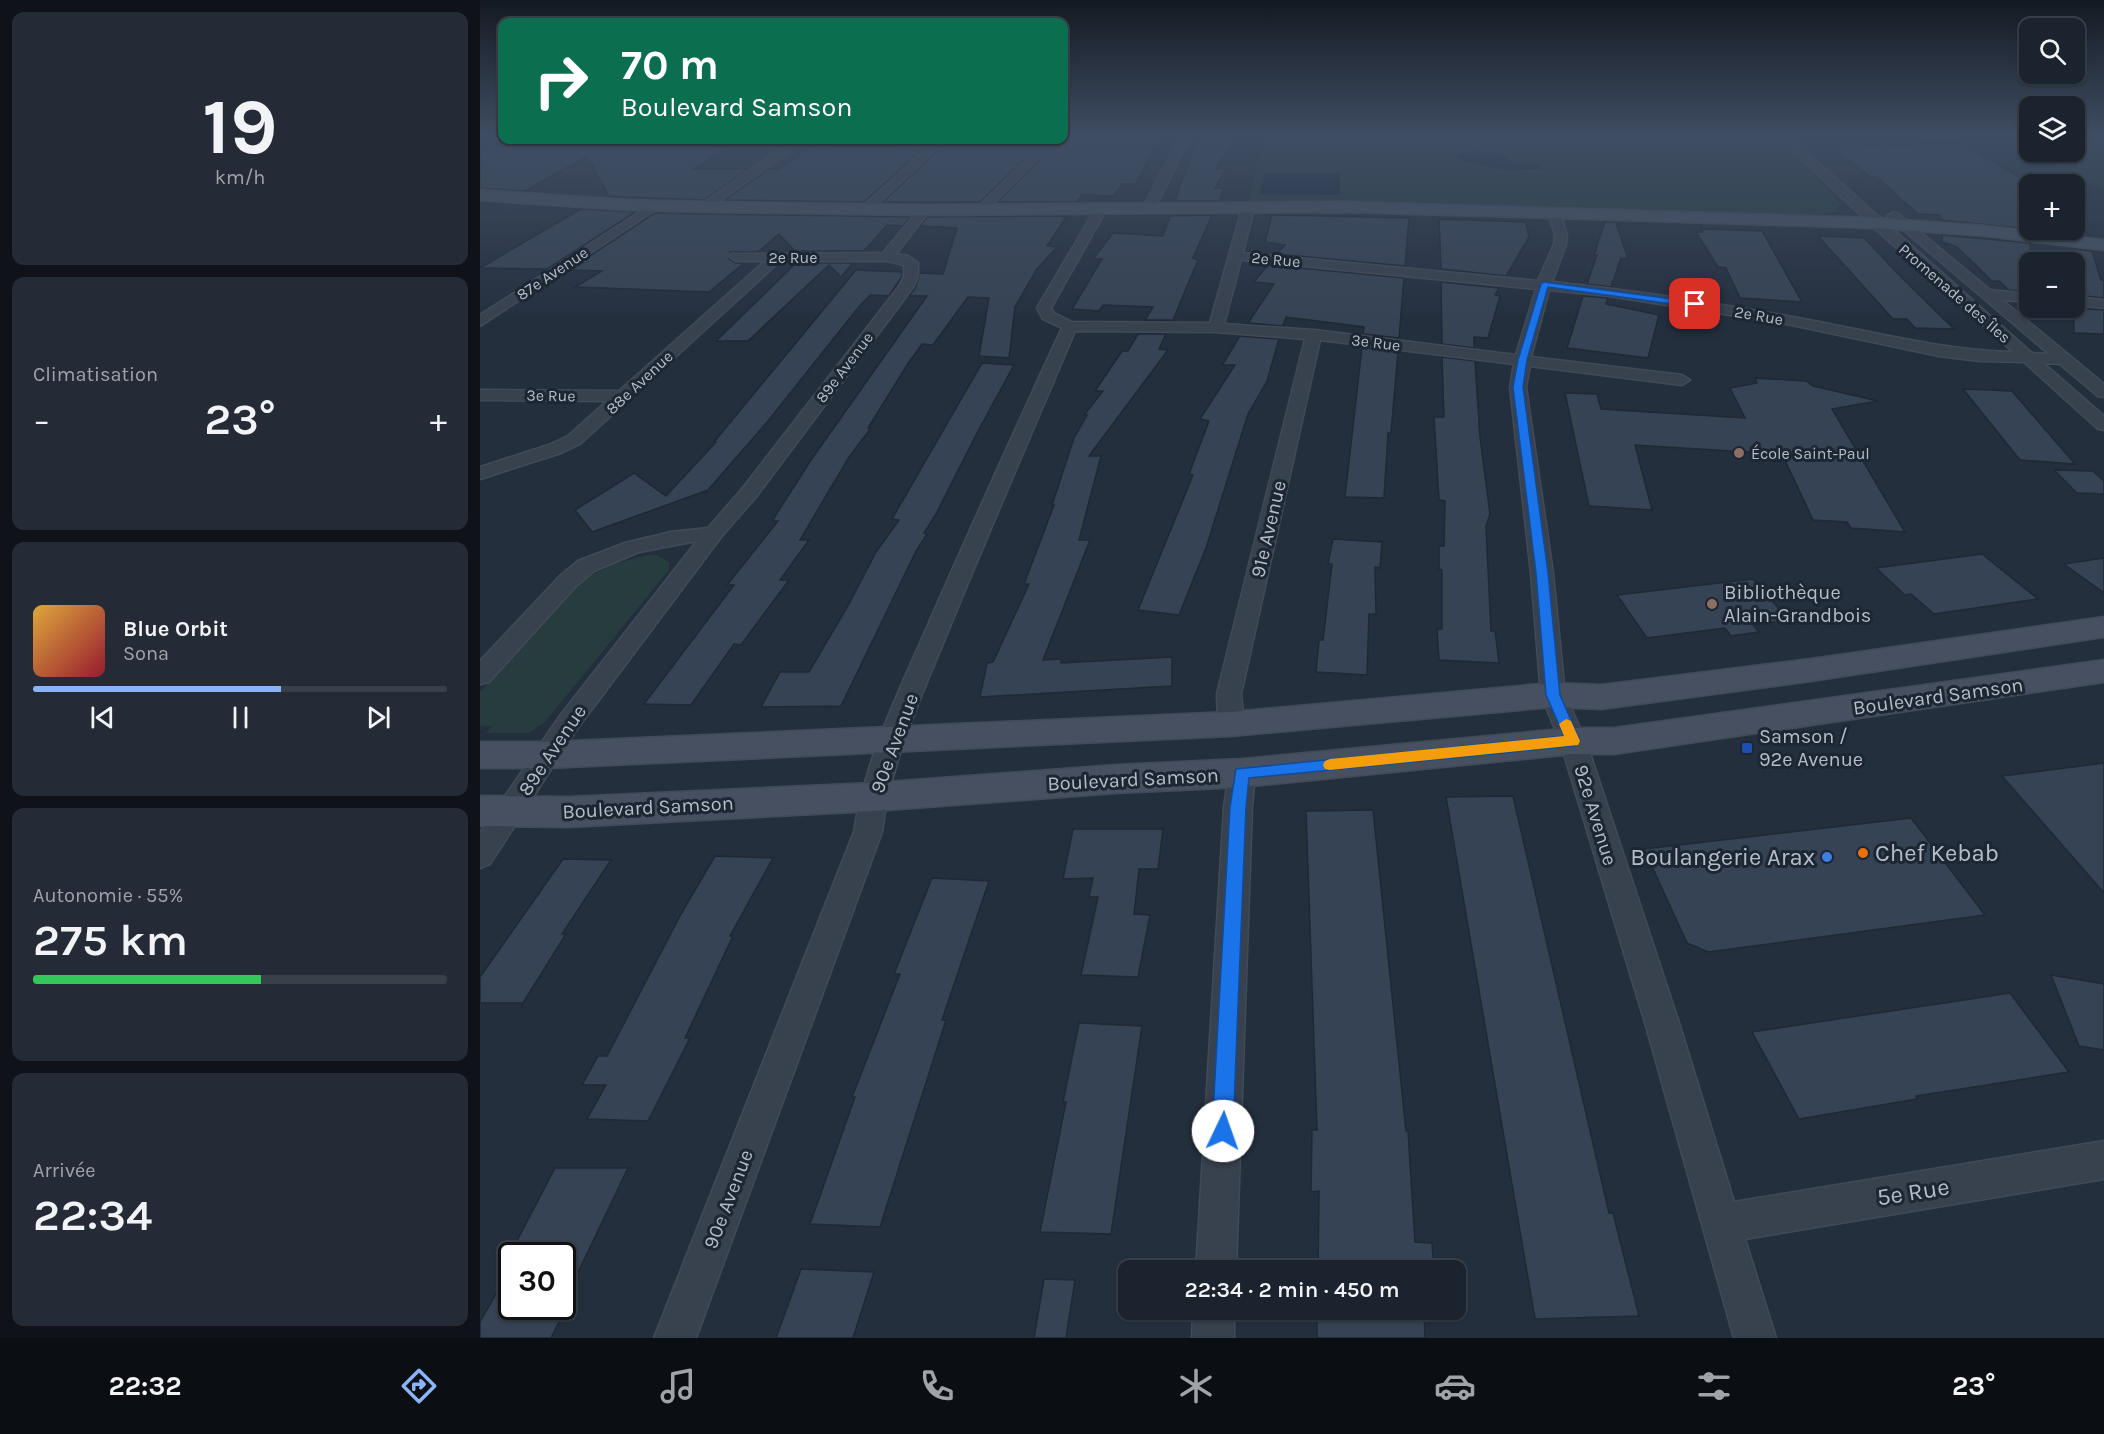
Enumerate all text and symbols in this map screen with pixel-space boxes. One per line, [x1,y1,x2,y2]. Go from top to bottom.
map controls [2019,18,2085,318]
button: search [2019,18,2085,84]
text: 70 m [621,40,719,90]
icon: right [522,42,600,120]
text: 19 [202,81,278,173]
text: Boulevard Samson [621,91,853,123]
button: layers [2019,96,2085,162]
text: km/h [215,166,265,189]
button: + [2019,174,2085,240]
street label: Promenade des Îles [1895,240,2014,347]
street label: 87e Avenue [513,243,592,304]
street label: 2e Rue [769,248,818,267]
street label: 2e Rue [1251,248,1301,271]
button: − [2019,252,2085,318]
pin [1669,278,1720,329]
icon: arrive [1678,287,1711,320]
street label: 2e Rue [1733,302,1785,329]
street label: 89e Avenue [812,328,877,406]
street label: 3e Rue [1350,330,1401,355]
street label: 88e Avenue [602,347,677,418]
text: Climatisation [33,363,158,386]
street label: 3e Rue [526,386,576,405]
text: 23° [204,393,276,445]
text: − [33,401,50,439]
text: + [430,401,447,439]
place label: École Saint-Paul [1751,444,1870,463]
marker: École Saint-Paul [1732,446,1746,460]
street label: 91e Avenue [1246,478,1291,580]
place label: Bibliothèque Alain-Grandbois [1724,581,1871,627]
marker: Bibliothèque Alain-Grandbois [1705,597,1719,611]
text: Blue Orbit [123,616,228,642]
text: Sona [123,642,169,665]
street label: Boulevard Samson [1852,673,2025,720]
street label: 90e Avenue [866,690,923,796]
street label: 89e Avenue [514,700,591,800]
icon: previous [86,701,119,734]
icon: pause [224,701,257,734]
icon: next [362,701,395,734]
place label: Samson / 92e Avenue [1759,725,1863,771]
marker: Samson / 92e Avenue [1740,741,1754,755]
street label: 92e Avenue [1569,762,1622,868]
street label: Boulevard Samson [1047,764,1219,795]
street label: Boulevard Samson [562,792,734,823]
place label: Chef Kebab [1875,839,1999,867]
place label: Boulangerie Arax [1630,843,1815,871]
marker: Chef Kebab [1856,846,1870,860]
marker: Boulangerie Arax [1820,850,1834,864]
text: Autonomie · 55% [33,884,183,907]
text: 275 km [33,914,188,966]
position arrow [1191,1099,1255,1163]
street label: 90e Avenue [699,1146,758,1252]
text: Arrivée [33,1159,96,1182]
street label: 5e Rue [1875,1172,1951,1212]
text: 22:34 [33,1189,152,1241]
speed limit sign: 30 [498,1242,576,1320]
text: 22:34 · 2 min · 450 m [1185,1277,1399,1303]
icon: directions [398,1365,440,1407]
icon: music [657,1365,699,1407]
icon: phone [916,1365,958,1407]
icon: climate [1175,1365,1217,1407]
icon: car [1434,1365,1476,1407]
icon: filters [1693,1365,1735,1407]
text: 22:32 [108,1370,182,1402]
text: 23° [1952,1370,1996,1402]

